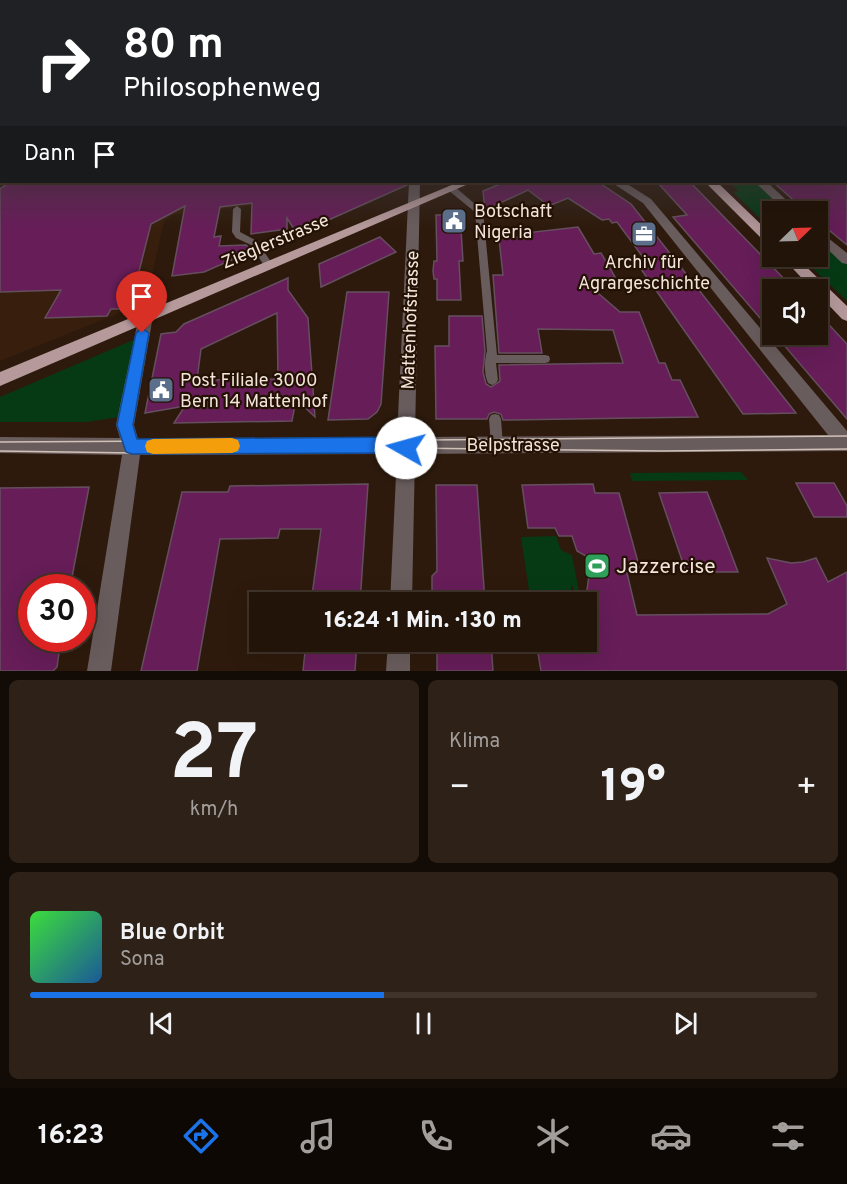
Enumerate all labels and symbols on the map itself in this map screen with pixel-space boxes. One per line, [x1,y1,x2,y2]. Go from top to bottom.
place label: Botschaft Nigeria [474,201,552,245]
north arrow [762,201,828,267]
public building icon: Botschaft Nigeria [439,206,469,236]
street label: Zieglerstrasse [218,209,333,275]
office icon: Archiv für Agrargeschichte [629,219,659,249]
street label: Mattenhofstrasse [398,250,425,390]
place label: Archiv für Agrargeschichte [578,252,710,296]
pin [116,271,167,333]
place label: Post Filiale 3000 Bern 14 Mattenhof [180,370,327,414]
public building icon: Post Filiale 3000 Bern 14 Mattenhof [146,375,176,405]
position arrow [374,416,438,480]
street label: Belpstrasse [466,435,560,458]
sports icon: Jazzercise [582,551,612,581]
place label: Jazzercise [616,554,715,581]
speed limit sign: 30 [18,574,96,652]

